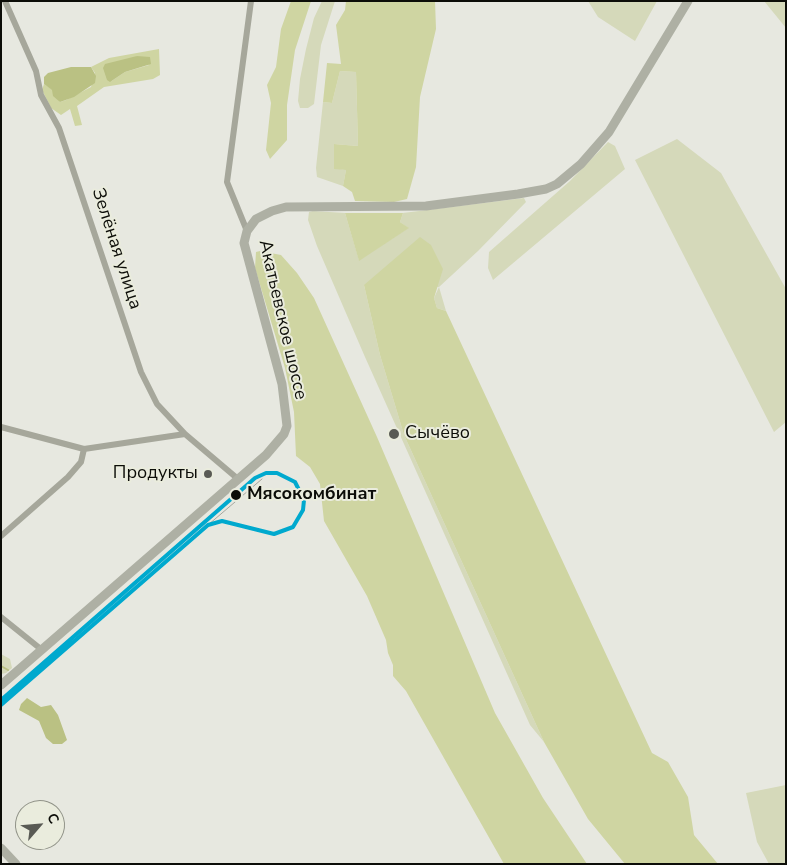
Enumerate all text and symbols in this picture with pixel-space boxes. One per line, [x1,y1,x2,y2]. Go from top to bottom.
street label: Зелёная улица [86,186,146,312]
street label: Акатьевское шоссе [253,238,311,402]
place label: Сычёво [405,423,470,445]
marker: Сычёво [387,427,401,441]
place label: Продукты [113,463,198,485]
marker: Продукты [202,468,214,480]
place label: Мясокомбинат [247,484,376,506]
marker: Мясокомбинат [229,488,243,502]
north arrow [15,800,65,850]
text: С [42,810,64,827]

